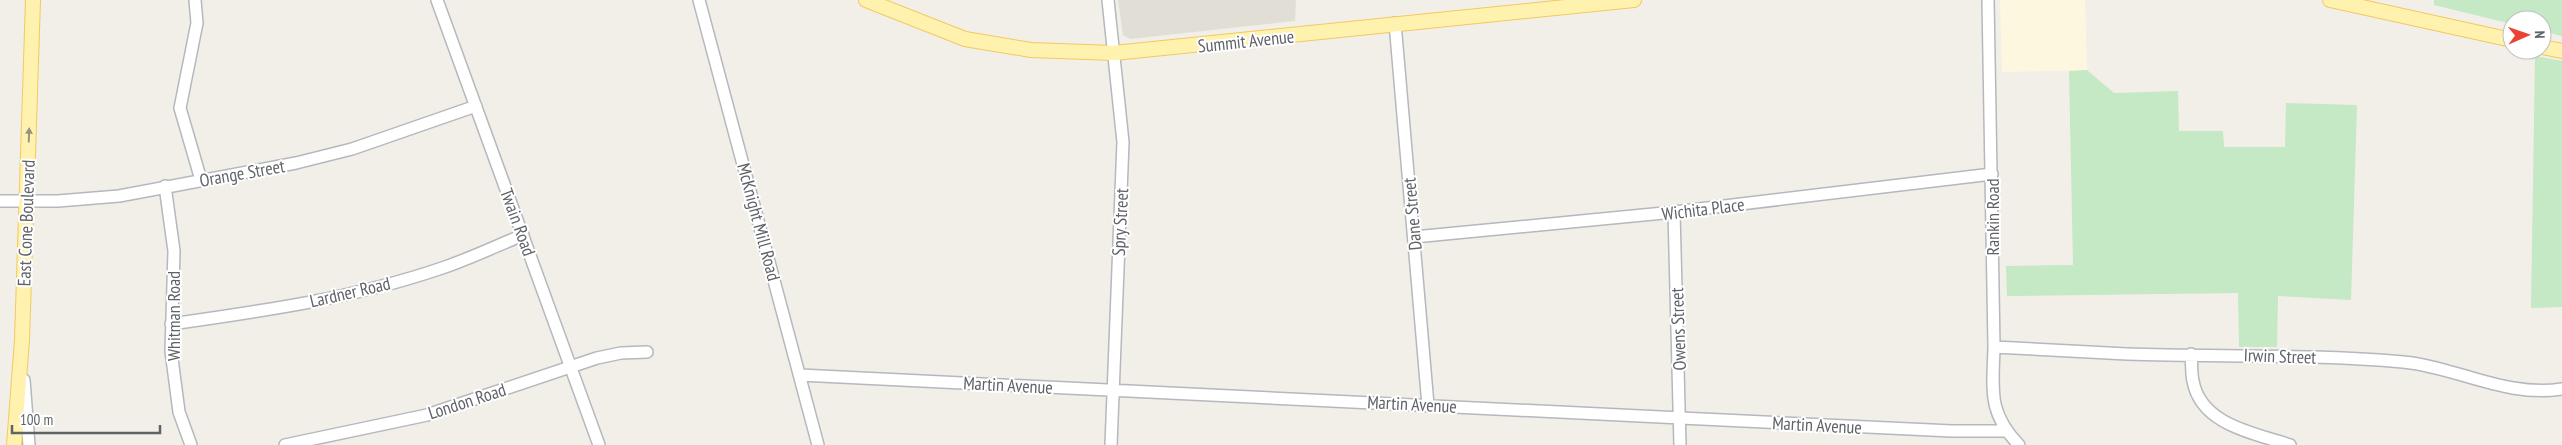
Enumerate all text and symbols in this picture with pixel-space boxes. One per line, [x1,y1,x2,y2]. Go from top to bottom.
north arrow [2502,10,2552,60]
street label: Summit Avenue [1197,25,1295,57]
text: N [2531,30,2549,39]
one-way arrow [25,127,33,143]
street label: Orange Street [198,154,286,192]
street label: East Cone Boulevard [12,159,40,287]
street label: McKnight Mill Road [732,161,786,283]
street label: Dane Street [1397,177,1427,251]
street label: Rankin Road [1981,178,2004,256]
street label: Twain Road [495,185,541,259]
street label: Spry Street [1107,188,1133,256]
street label: Wichita Place [1660,193,1746,225]
street label: Whitman Road [162,271,185,361]
street label: Lardner Road [307,272,393,312]
street label: Owens Street [1665,287,1691,371]
street label: Irwin Street [2243,343,2317,369]
street label: Martin Avenue [963,371,1053,399]
street label: London Road [425,378,509,424]
street label: Martin Avenue [1367,390,1457,418]
scale bar [12,402,160,434]
text: 100 m [20,410,53,429]
street label: Martin Avenue [1772,411,1862,439]

